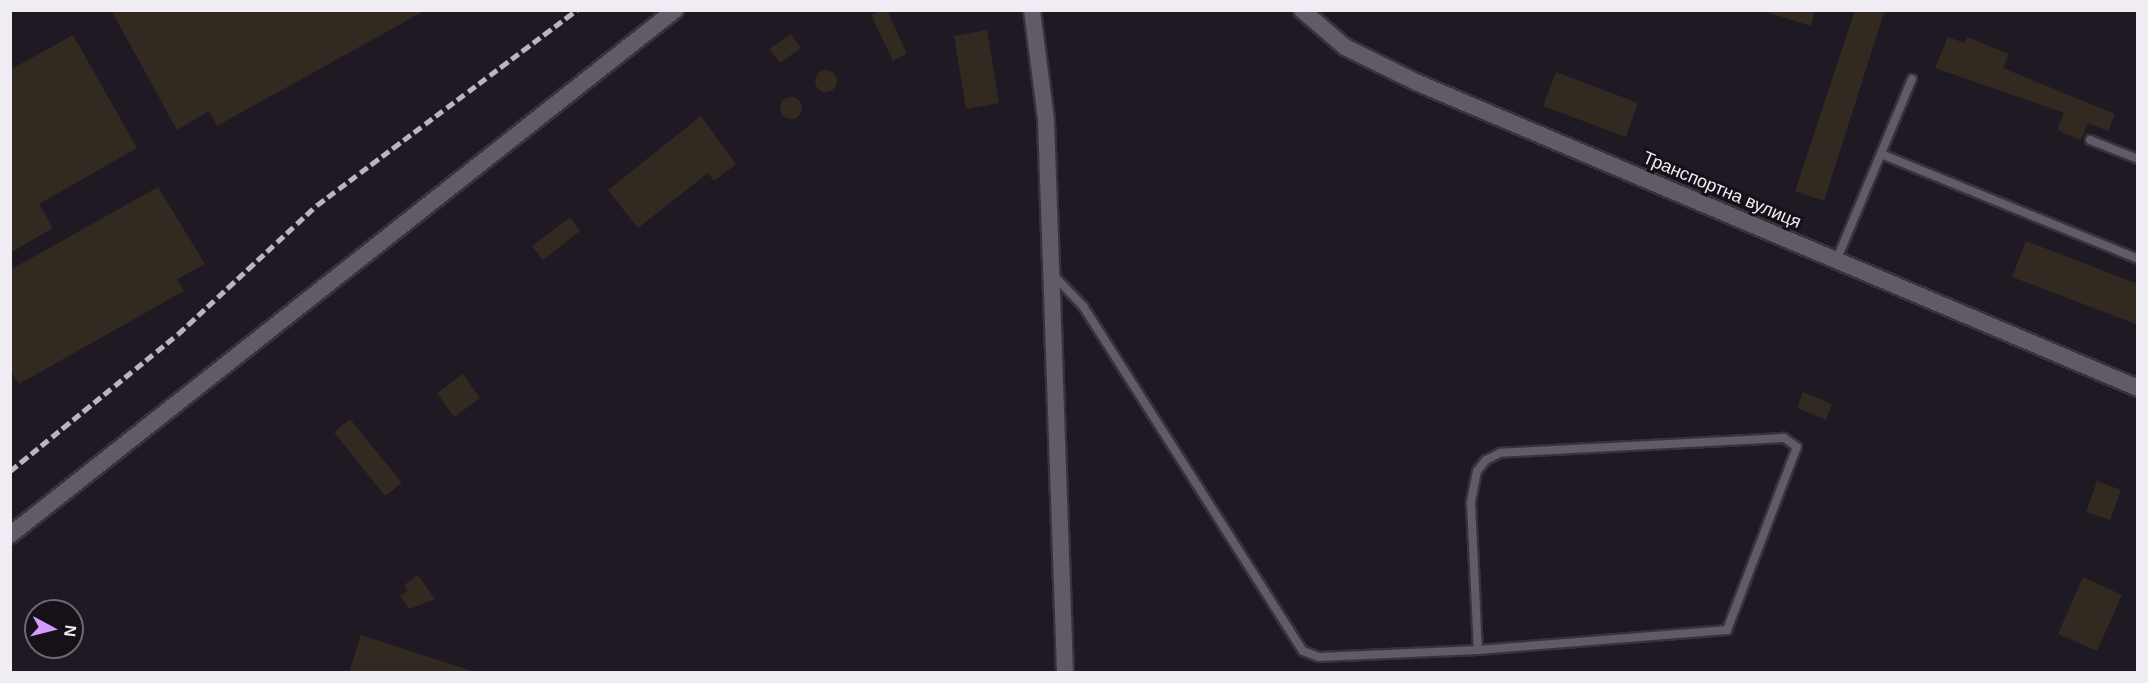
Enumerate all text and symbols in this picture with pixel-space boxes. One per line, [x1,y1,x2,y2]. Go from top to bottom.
street label: Транспортна вулиця [1640,147,1804,233]
north arrow [24,599,84,659]
text: N [61,624,80,638]

